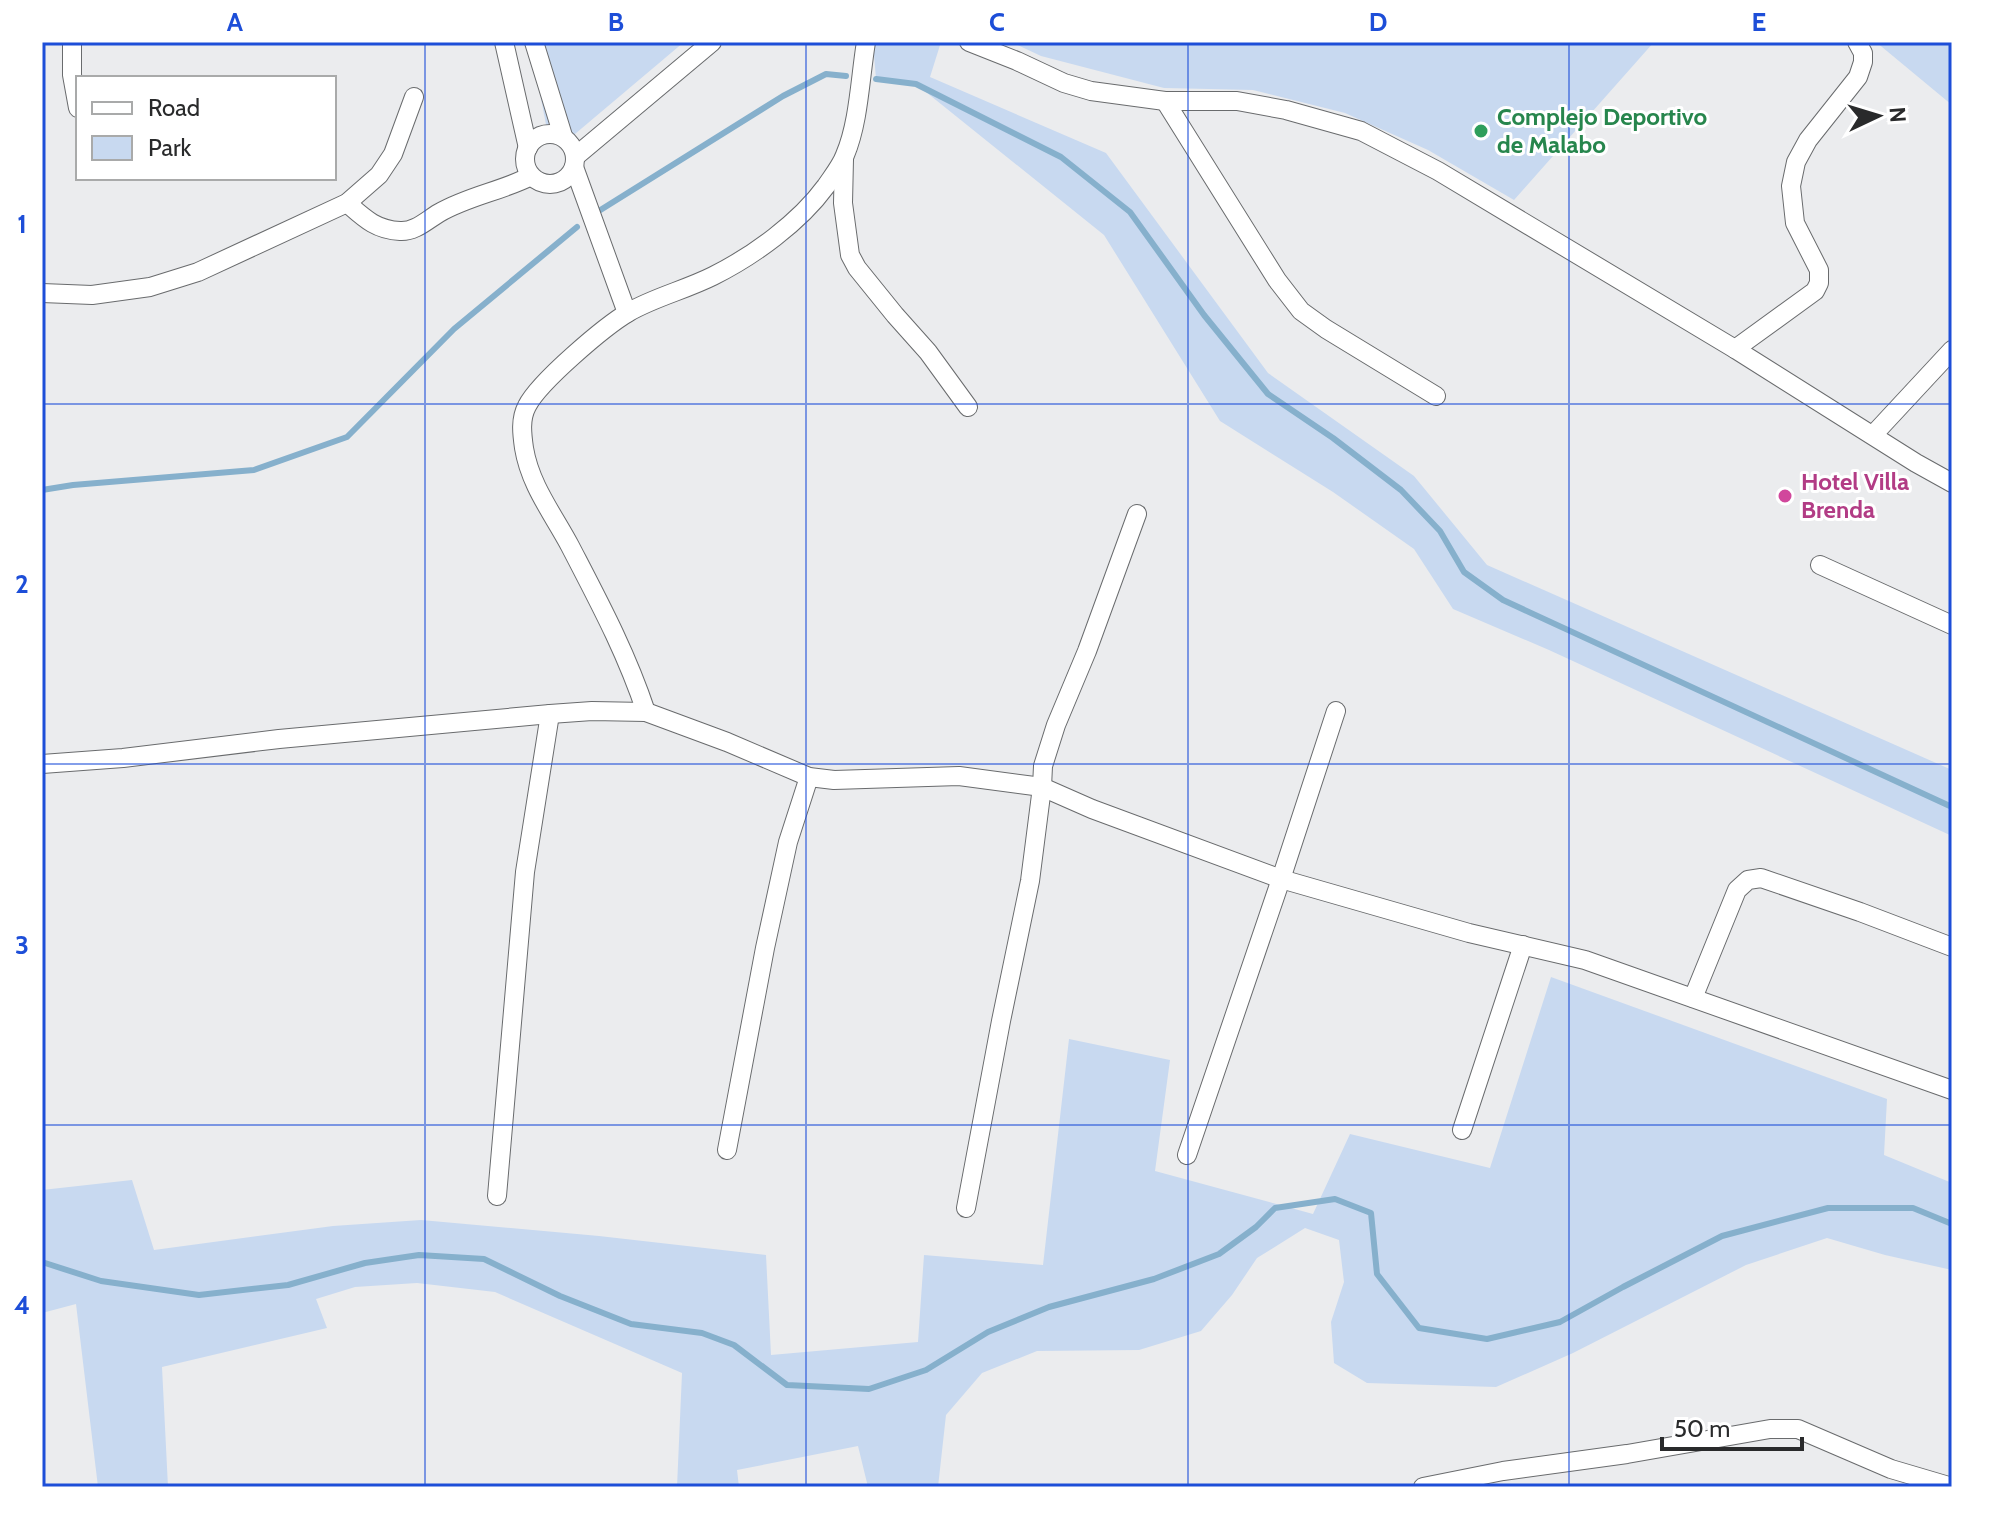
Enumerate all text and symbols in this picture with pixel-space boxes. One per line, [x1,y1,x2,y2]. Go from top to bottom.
text: A [227,6,244,38]
text: B [608,6,624,38]
text: C [989,6,1005,38]
text: D [1369,6,1387,38]
text: E [1752,6,1766,38]
legend [76,76,336,180]
north arrow [1838,76,1918,156]
text: Road [148,93,200,122]
place label: Complejo Deportivo de Malabo [1497,102,1708,159]
text: N [1883,106,1911,123]
marker: Complejo Deportivo de Malabo [1472,122,1490,140]
text: Park [148,133,191,162]
text: 1 [17,208,27,240]
place label: Hotel Villa Brenda [1801,467,1909,524]
marker: Hotel Villa Brenda [1776,487,1794,505]
text: 2 [15,568,29,600]
text: 3 [15,929,29,961]
text: 4 [14,1289,30,1321]
scale bar [1662,1401,1802,1451]
text: 50 m [1674,1414,1730,1443]

